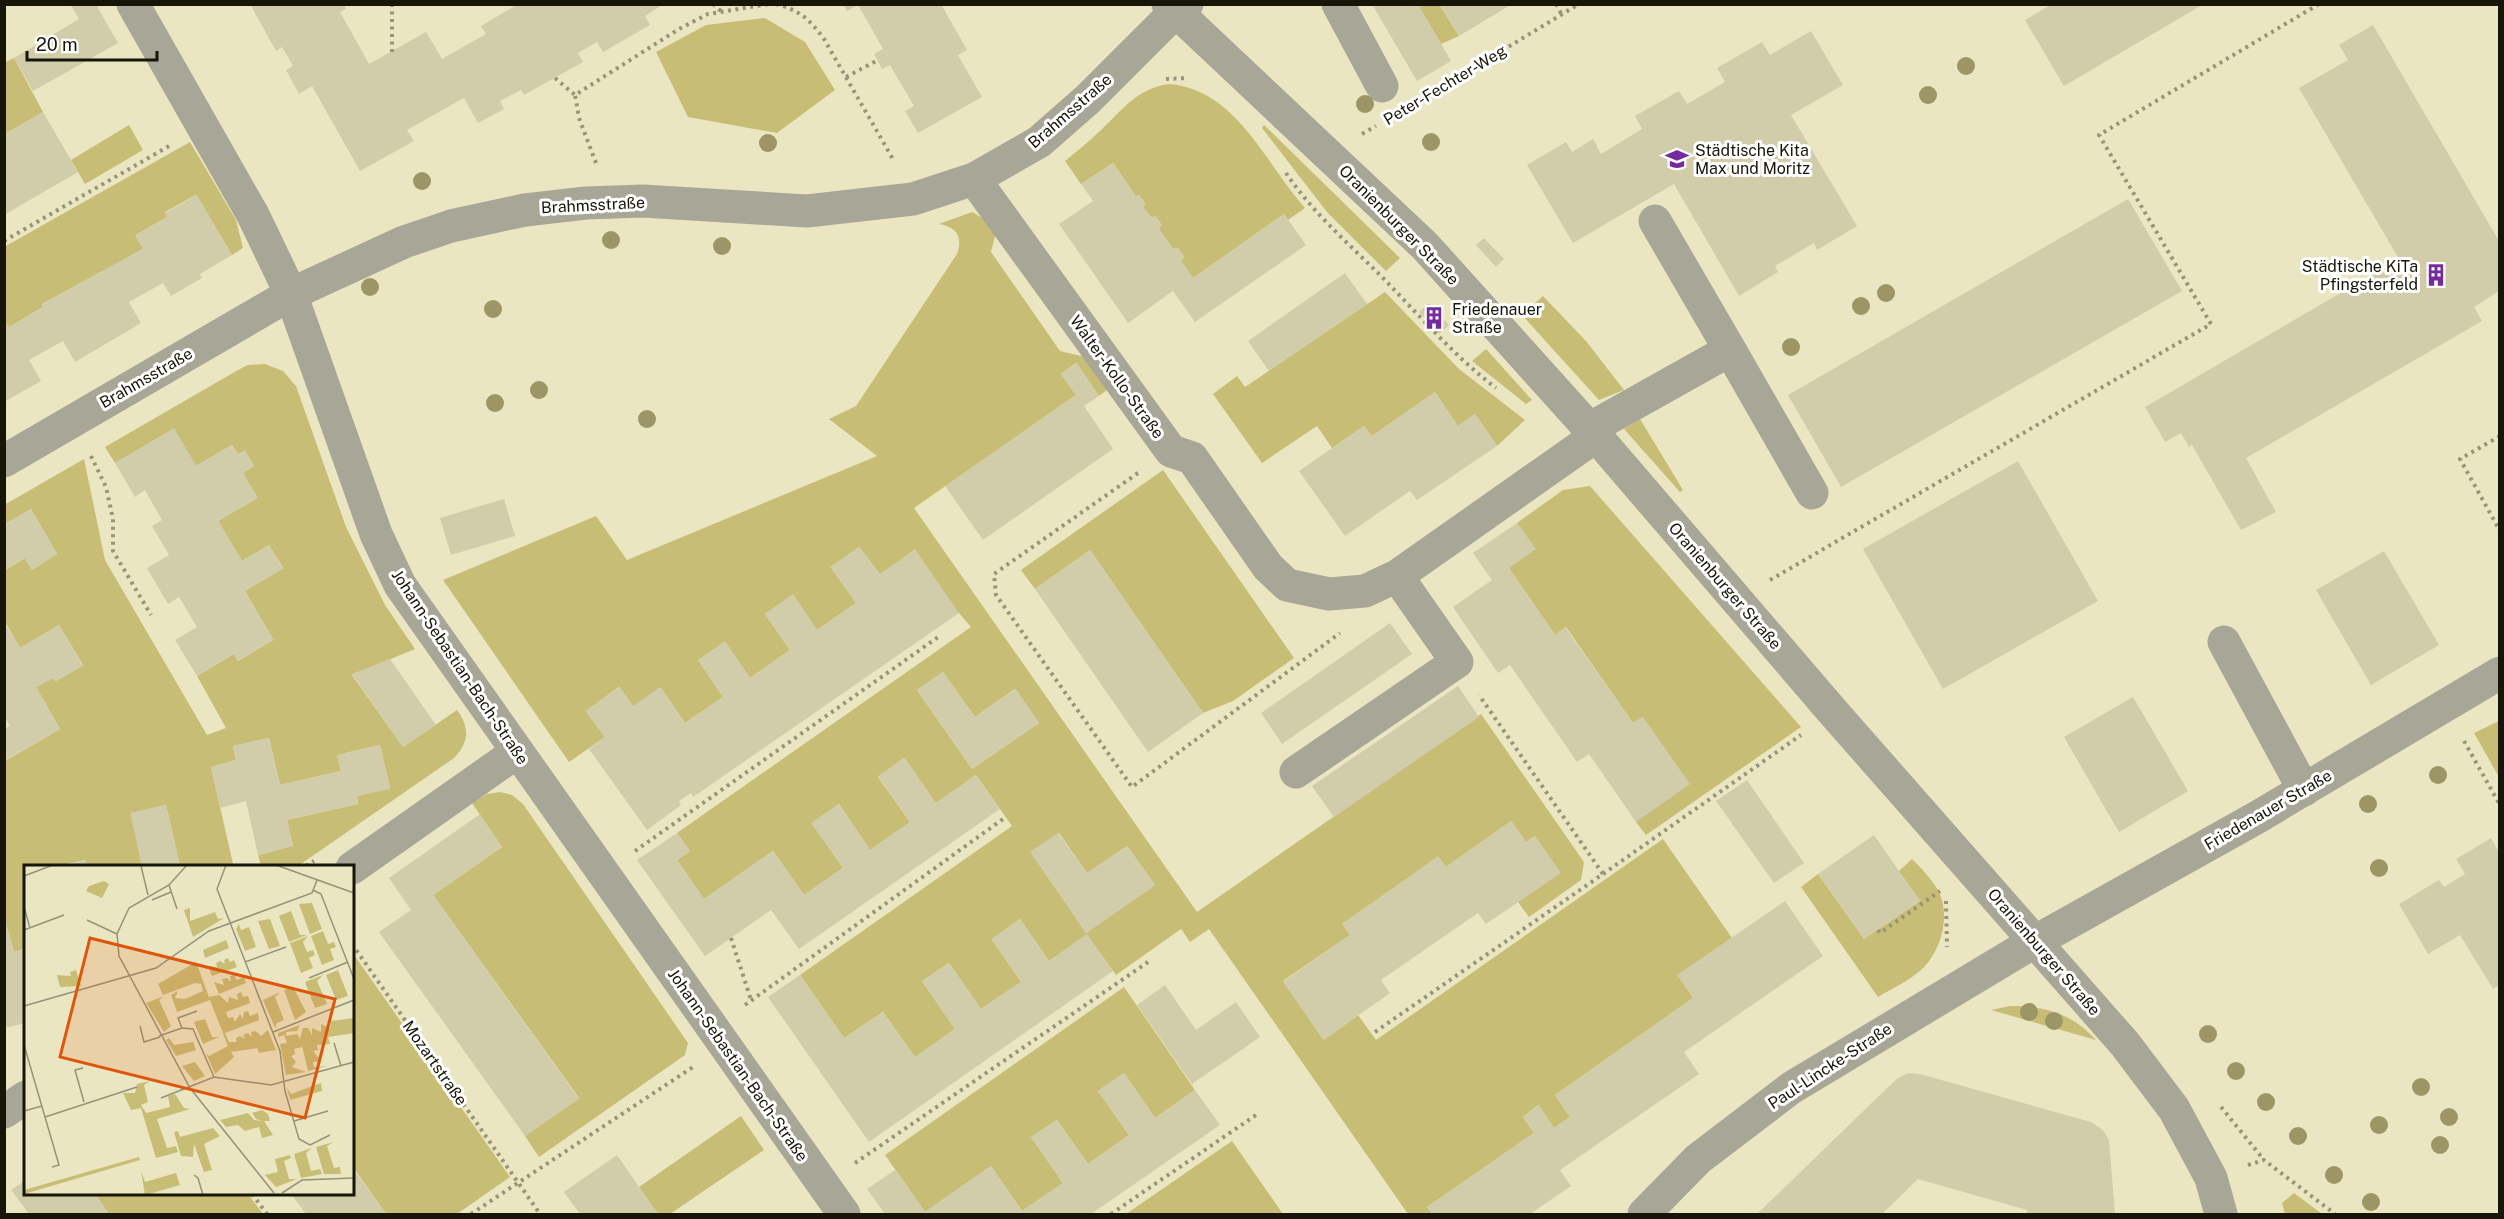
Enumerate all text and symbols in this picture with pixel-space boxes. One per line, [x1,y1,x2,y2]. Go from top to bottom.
scale bar [27,24,158,62]
text: 20 m [36,34,78,55]
street label: Peter-Fechter-Weg [1380,41,1510,129]
street label: Brahmsstraße [1025,70,1115,152]
place label: Städtische Kita Max und Moritz [1695,141,1810,178]
school or university icon: Städtische Kita Max und Moritz [1664,146,1690,172]
street label: Oranienburger Straße [1335,161,1463,289]
street label: Brahmsstraße [541,193,645,217]
place label: Städtische KiTa Pfingsterfeld [2302,257,2418,294]
building icon: Städtische KiTa Pfingsterfeld [2423,262,2449,288]
place label: Friedenauer Straße [1452,300,1542,337]
building icon: Friedenauer Straße [1421,305,1447,331]
street label: Walter-Kollo-Straße [1066,312,1168,442]
street label: Brahmsstraße [96,344,196,412]
street label: Oranienburger Straße [1665,519,1785,653]
street label: Johann-Sebastian-Bach-Straße [388,566,532,768]
street label: Friedenauer Straße [2201,766,2335,854]
inset map [24,865,354,1195]
street label: Oranienburger Straße [1984,885,2104,1019]
street label: Johann-Sebastian-Bach-Straße [664,965,812,1165]
street label: Mozartstraße [399,1017,471,1109]
street label: Paul-Lincke-Straße [1765,1019,1895,1113]

